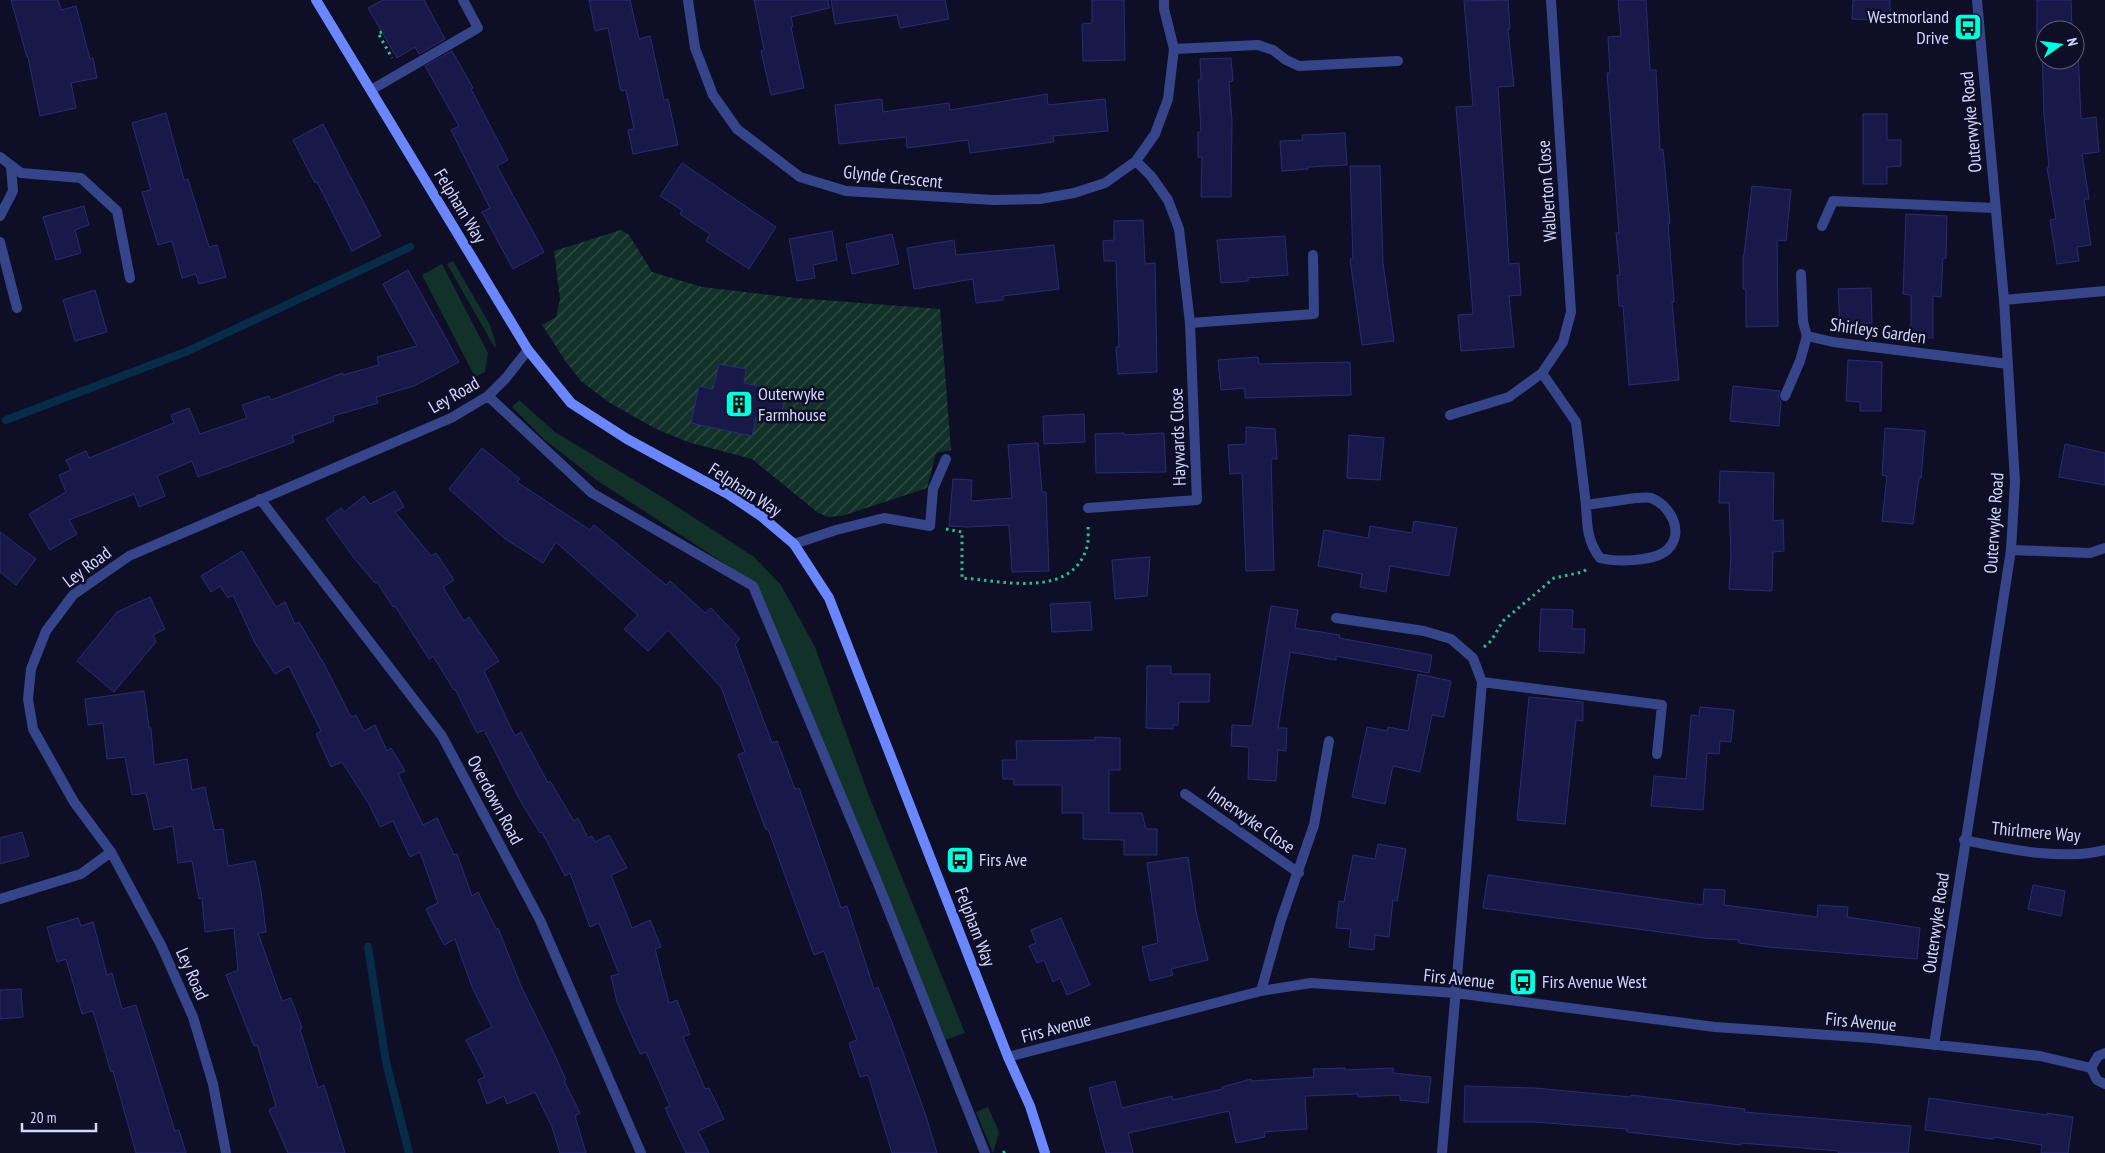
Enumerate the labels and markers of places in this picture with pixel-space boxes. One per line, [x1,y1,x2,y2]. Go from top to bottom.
place label: Westmorland Drive [1868,5,1949,49]
bus stop icon: Westmorland Drive [1953,12,1983,42]
place label: Outerwyke Farmhouse [758,382,826,426]
building icon: Outerwyke Farmhouse [724,389,754,419]
bus stop icon: Firs Ave [945,845,975,875]
place label: Firs Ave [979,848,1027,871]
bus stop icon: Firs Avenue West [1508,967,1538,997]
place label: Firs Avenue West [1542,970,1647,993]

